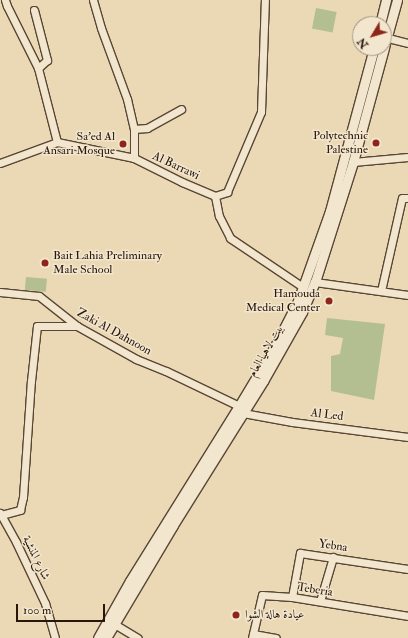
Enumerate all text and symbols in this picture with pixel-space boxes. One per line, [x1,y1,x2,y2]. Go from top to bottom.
north arrow [352,16,392,56]
text: N [355,35,371,51]
place label: Polytechnic Palestine [313,129,368,157]
place label: Sa'ed Al Ansari Mosque [43,130,115,158]
marker: Polytechnic Palestine [371,138,381,148]
marker: Sa'ed Al Ansari Mosque [118,139,128,149]
street label: Al Barrawi [150,149,202,183]
place label: Bait Lahia Preliminary Male School [53,249,162,277]
marker: Bait Lahia Preliminary Male School [40,258,50,268]
place label: Hamouda Medical Center [246,287,320,315]
marker: Hamouda Medical Center [323,295,335,307]
street label: Zaki Al Dahnoon [74,305,154,359]
street label: بيت لاهيا العام [245,323,287,379]
street label: Al Led [310,406,344,424]
street label: شارع المنشية [19,534,53,582]
street label: Yebna [318,537,348,555]
street label: Teberia [296,580,334,600]
scale bar [18,596,107,622]
text: 100 m [23,603,51,618]
place label: عيادة هالة الشوا [245,608,304,622]
marker: عيادة هالة الشوا [230,609,242,621]

